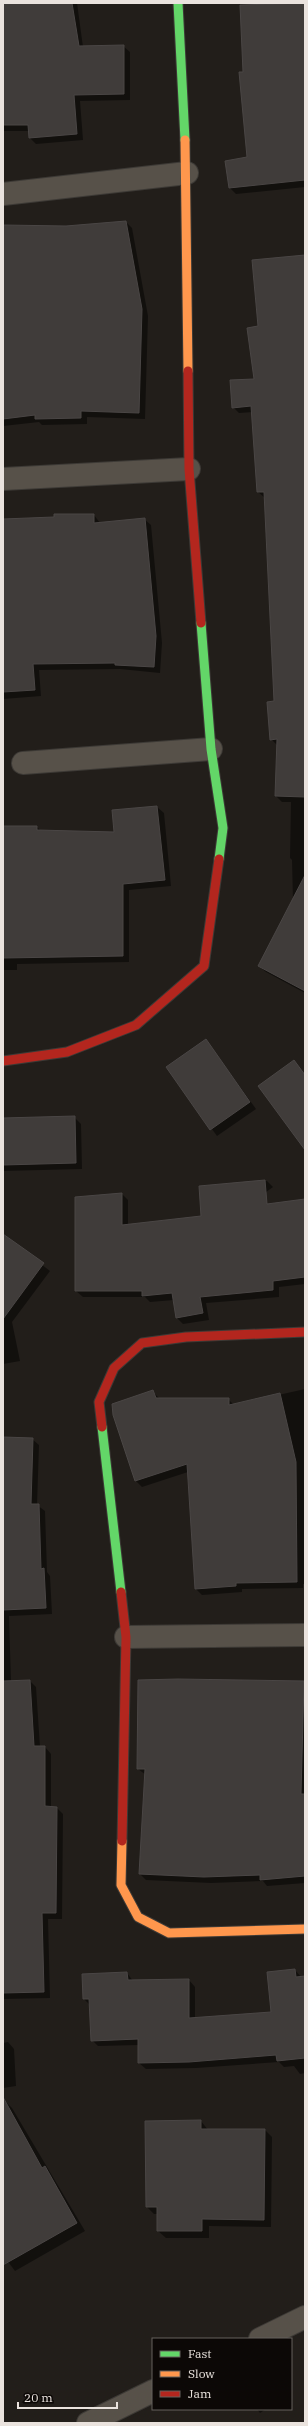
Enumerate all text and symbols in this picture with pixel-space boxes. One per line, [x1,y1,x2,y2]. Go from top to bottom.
legend [152,2338,292,2410]
text: Fast [188,2346,212,2361]
text: Slow [188,2366,215,2381]
scale bar [18,2384,117,2410]
text: Jam [188,2386,212,2401]
text: 20 m [24,2390,53,2405]

